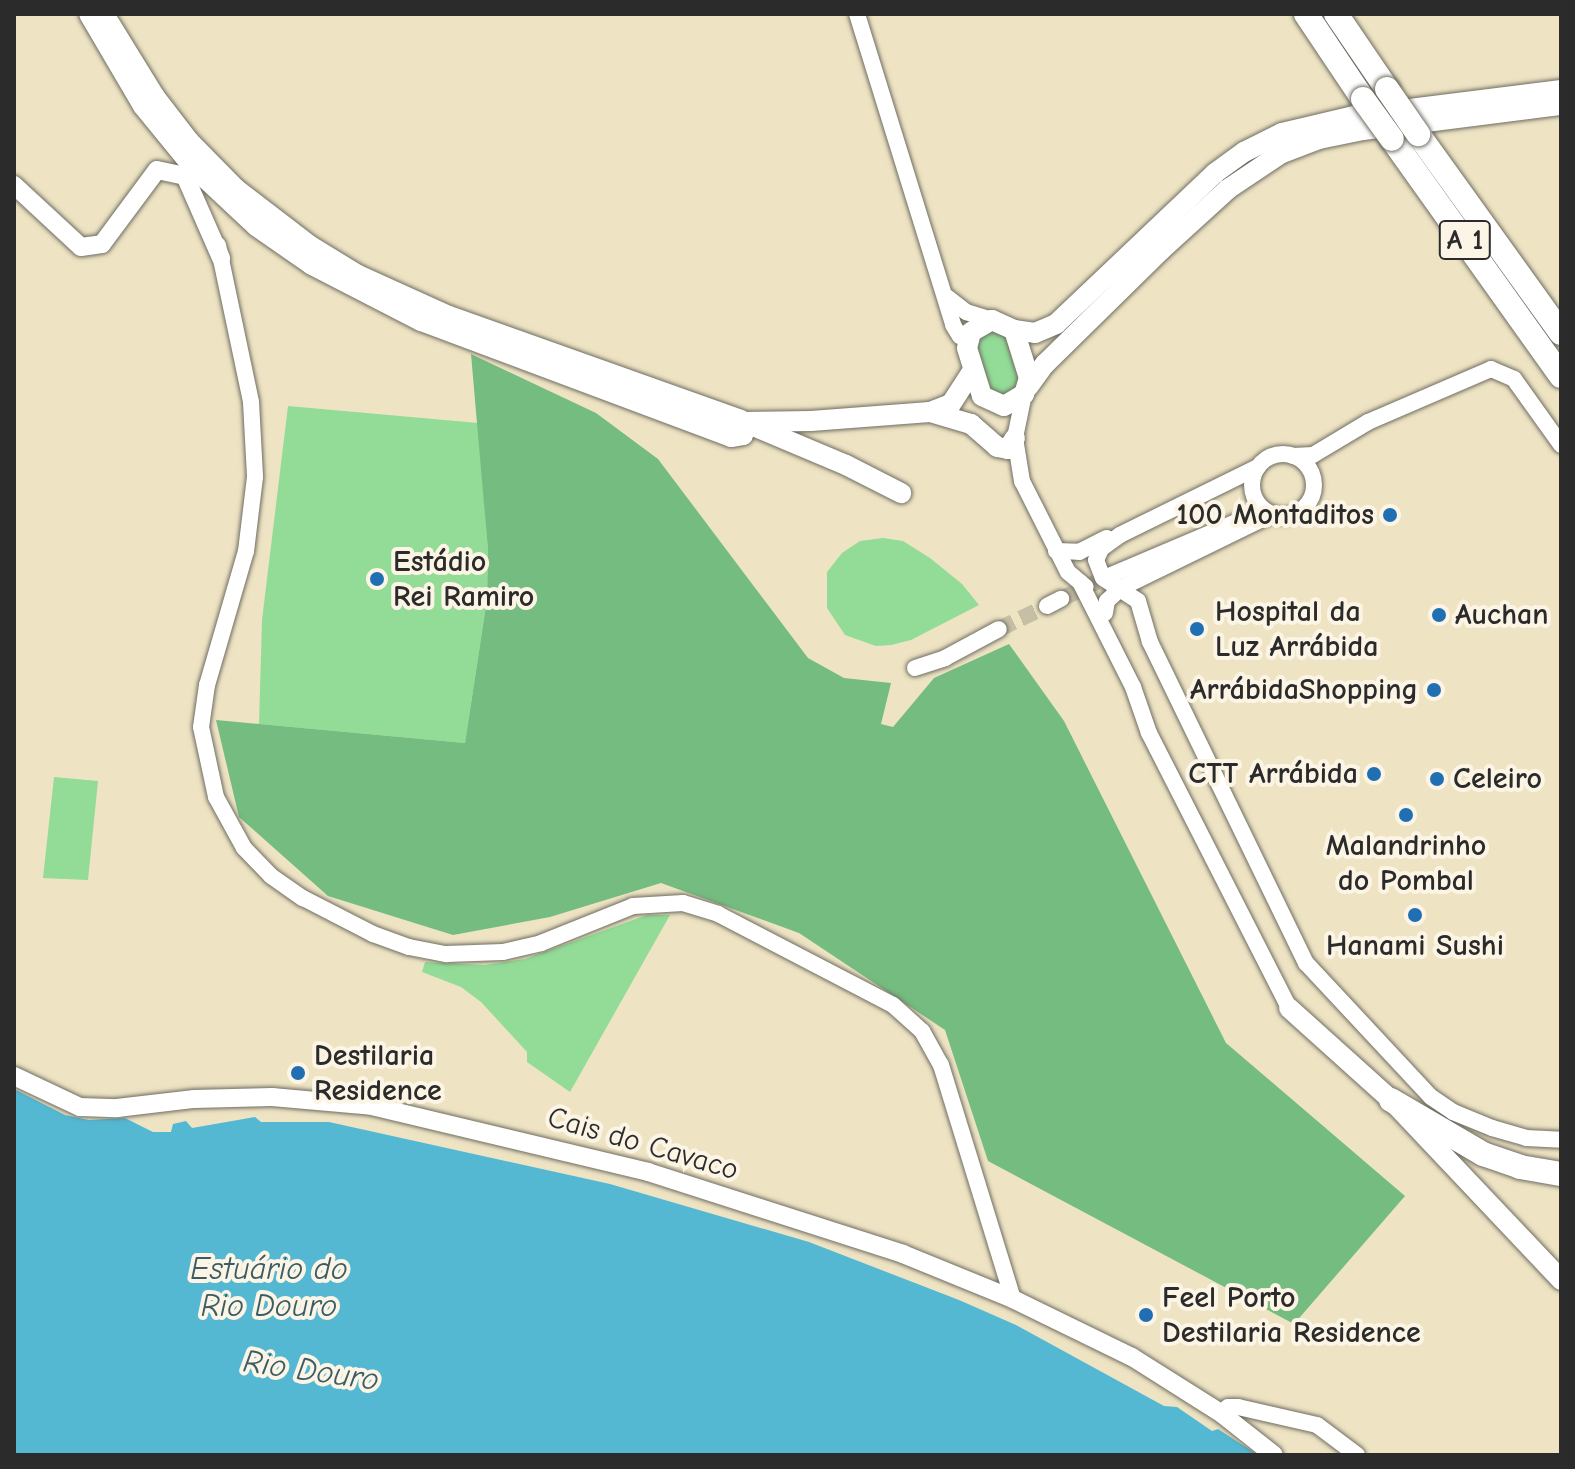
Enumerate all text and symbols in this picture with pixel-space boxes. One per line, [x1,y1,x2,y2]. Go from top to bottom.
road number: A 1 [1437,216,1493,264]
place label: 100 Montaditos [1177,497,1374,533]
marker: 100 Montaditos [1381,506,1399,524]
place label: Estádio Rei Ramiro [393,544,534,614]
marker: Estádio Rei Ramiro [368,570,386,588]
place label: Hospital da Luz Arrábida [1215,594,1378,664]
place label: Auchan [1455,597,1549,633]
marker: Auchan [1430,606,1448,624]
marker: Hospital da Luz Arrábida [1186,618,1208,640]
place label: ArrábidaShopping [1190,672,1418,708]
marker: ArrábidaShopping [1425,681,1443,699]
place label: CTT Arrábida [1188,756,1358,792]
place label: Celeiro [1453,761,1542,797]
marker: CTT Arrábida [1365,765,1383,783]
marker: Celeiro [1428,770,1446,788]
marker: Malandrinho do Pombal [1397,806,1415,824]
place label: Malandrinho do Pombal [1326,828,1486,898]
marker: Hanami Sushi [1406,906,1424,924]
place label: Hanami Sushi [1326,928,1504,964]
place label: Destilaria Residence [314,1038,442,1108]
marker: Destilaria Residence [289,1064,307,1082]
street label: Cais do Cavaco [544,1100,742,1188]
water label: Estuário do Rio Douro [190,1251,348,1326]
place label: Feel Porto Destilaria Residence [1162,1280,1421,1350]
marker: Feel Porto Destilaria Residence [1137,1306,1155,1324]
water label: Rio Douro [241,1342,381,1400]

